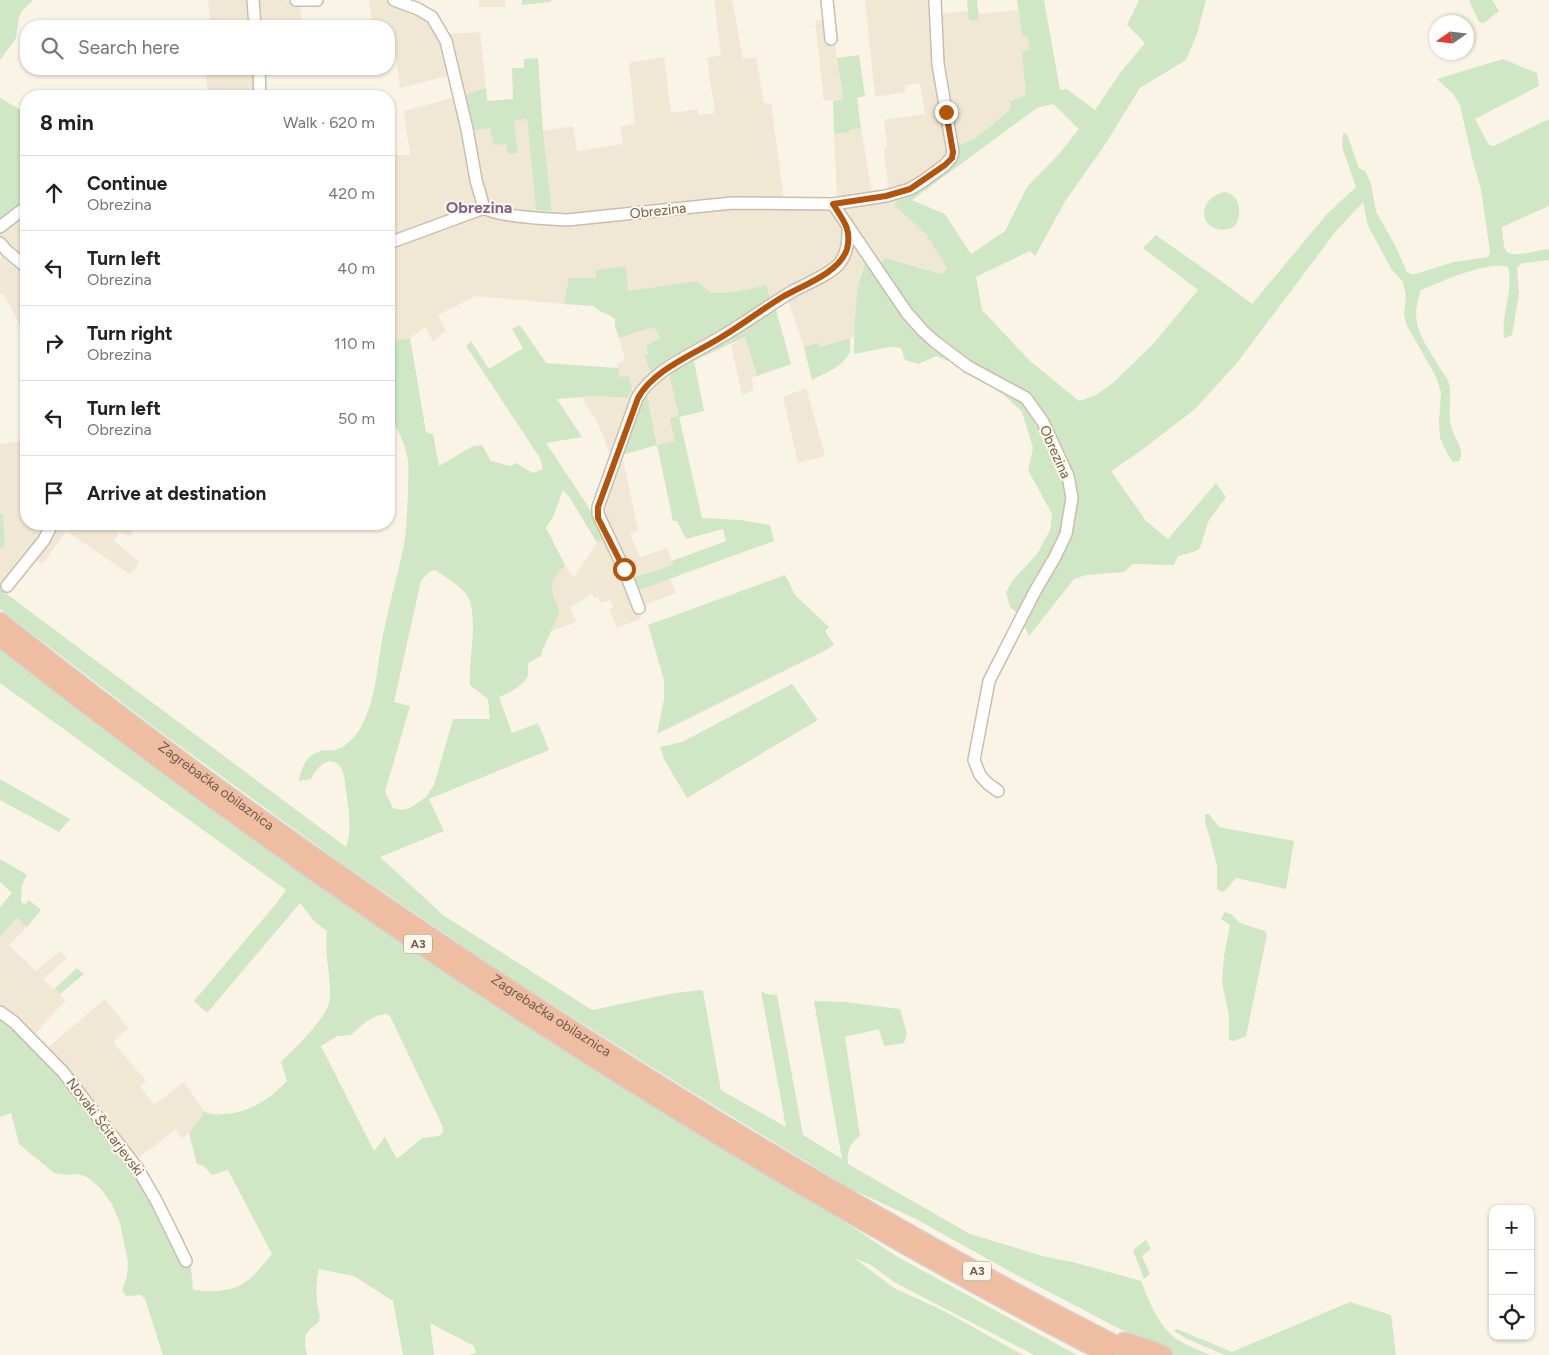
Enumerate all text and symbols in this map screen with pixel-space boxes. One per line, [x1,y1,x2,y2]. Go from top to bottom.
north arrow [1429,15,1474,60]
search box [20,20,395,75]
icon: search [38,34,66,62]
text: Search here [78,36,180,59]
route end [935,101,958,124]
text: 8 min [40,110,94,135]
text: Walk · 620 m [283,113,375,132]
text: Continue [87,172,167,195]
icon: ahead [40,179,68,207]
text: 420 m [328,184,375,203]
text: Obrezina [87,195,152,214]
district label: Obrezina [446,198,512,217]
street label: Obrezina [629,200,687,222]
text: Turn left [87,247,161,270]
icon: left [40,254,68,282]
text: 40 m [337,259,375,278]
text: Obrezina [87,270,152,289]
text: Turn right [87,322,173,345]
icon: right [40,329,68,357]
text: 110 m [334,334,375,353]
text: Obrezina [87,345,152,364]
text: Turn left [87,397,161,420]
icon: left [40,404,68,432]
text: 50 m [338,409,375,428]
text: Obrezina [87,420,152,439]
street label: Obrezina [1036,423,1074,481]
icon: arrive [40,479,68,507]
text: Arrive at destination [87,482,266,505]
route start [613,558,636,581]
street label: Zagrebačka obilaznica [155,738,278,834]
road number: A3 [404,934,432,954]
street label: Zagrebačka obilaznica [488,970,614,1060]
street label: Novaki Šćitarjevski [63,1075,147,1179]
map controls [1489,1205,1534,1340]
button: + [1489,1205,1534,1250]
button: − [1489,1250,1534,1295]
road number: A3 [963,1262,991,1280]
button: locate [1489,1295,1534,1340]

